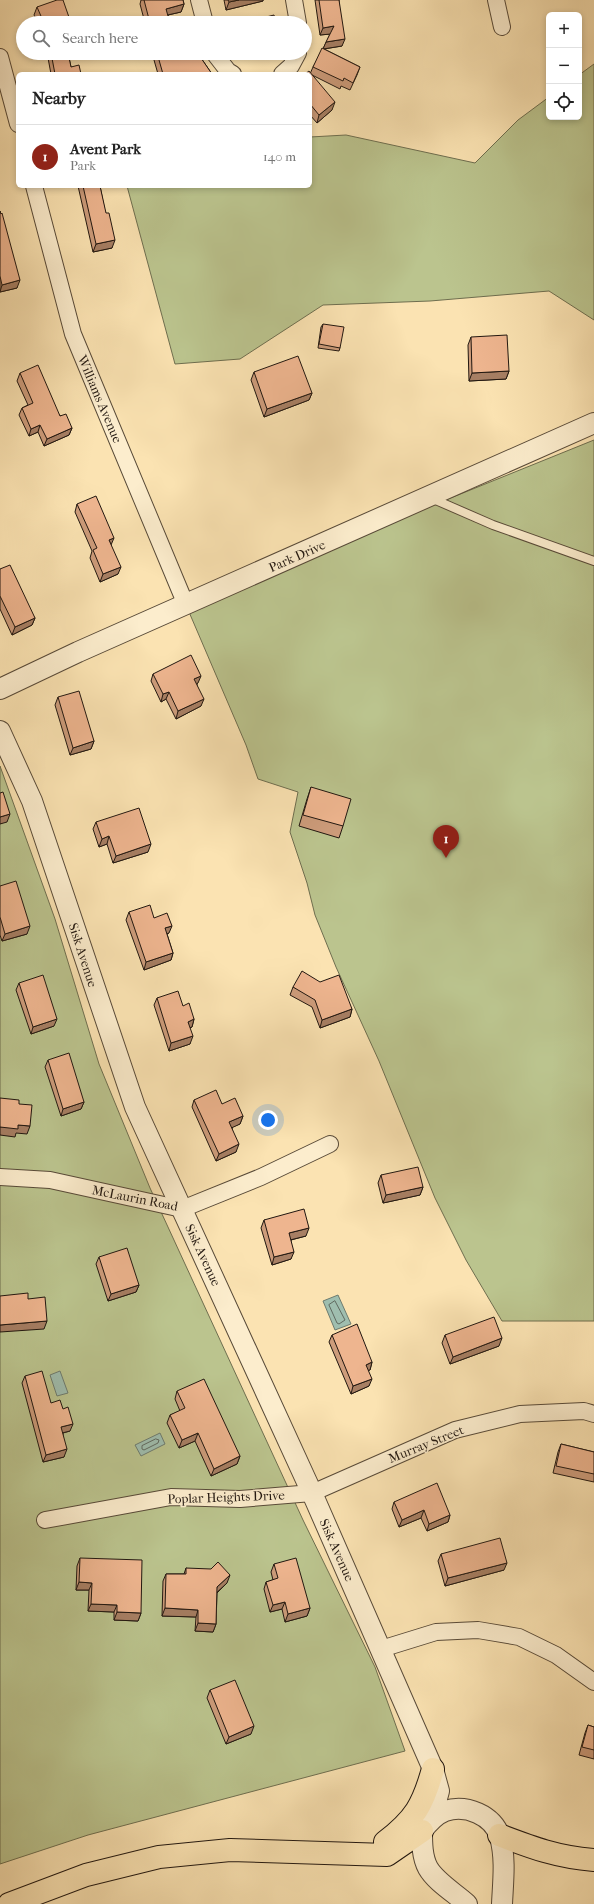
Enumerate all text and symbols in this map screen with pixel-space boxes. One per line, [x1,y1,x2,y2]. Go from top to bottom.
map controls [546,12,582,120]
button: + [546,12,582,48]
search box [16,16,312,60]
icon: search [30,27,52,49]
text: Search here [62,29,138,47]
button: − [546,48,582,84]
button: locate [546,84,582,120]
text: Nearby [32,88,86,108]
text: Avent Park [70,140,141,158]
text: 1 [43,149,47,164]
text: 140 m [263,149,296,164]
text: Park [70,158,96,173]
street label: Williams Avenue [74,352,125,446]
street label: Park Drive [266,537,328,575]
pin: 1 [433,825,459,858]
street label: Sisk Avenue [66,921,101,990]
your location [258,1110,278,1130]
street label: McLaurin Road [91,1182,180,1214]
street label: Sisk Avenue [182,1222,224,1289]
street label: Murray Street [386,1422,466,1466]
street label: Poplar Heights Drive [167,1487,286,1507]
street label: Sisk Avenue [317,1516,358,1584]

